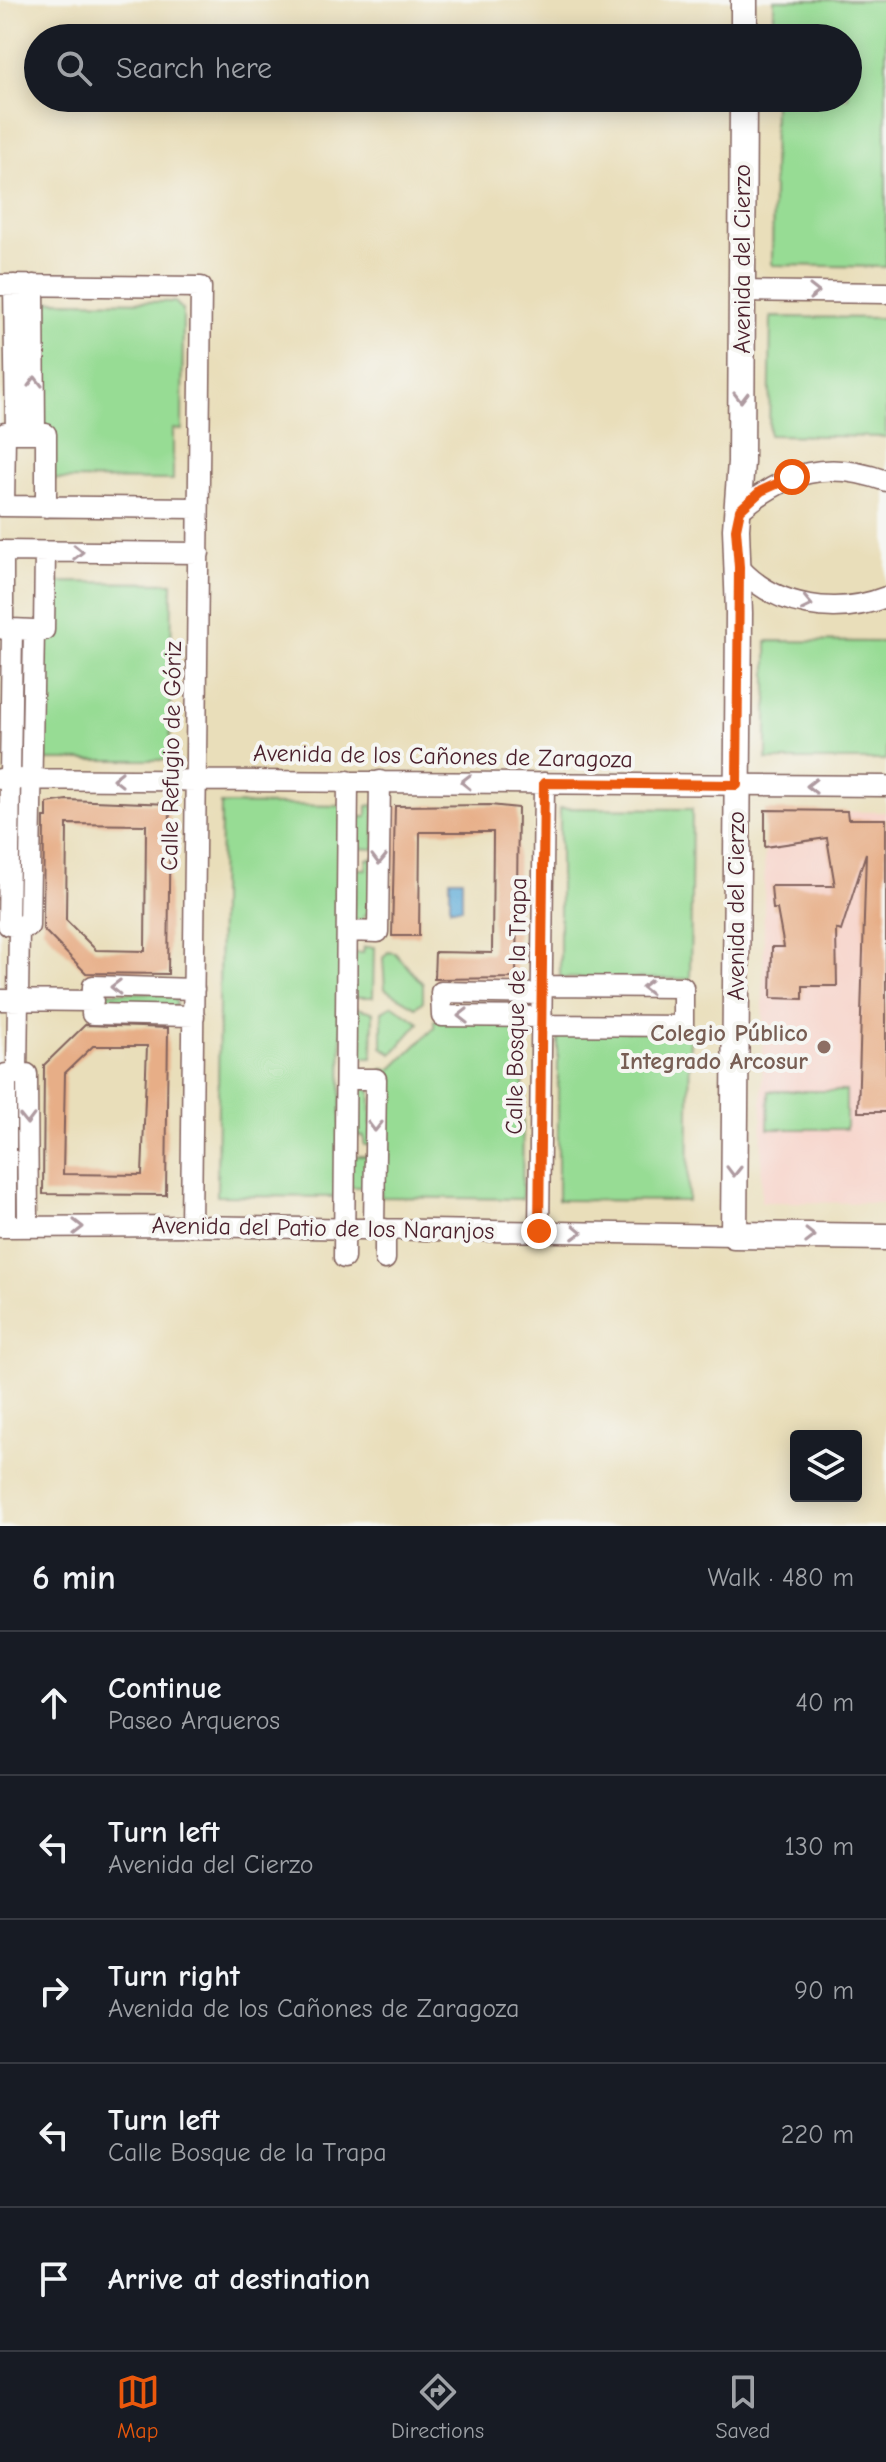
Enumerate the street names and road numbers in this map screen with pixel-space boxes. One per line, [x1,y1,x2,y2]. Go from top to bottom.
street label: Avenida del Cierzo [728,164,756,354]
street label: Calle Refugio de Góriz [155,640,187,871]
street label: Avenida de los Cañones de Zaragoza [253,739,633,773]
street label: Avenida del Cierzo [722,811,750,1001]
street label: Calle Bosque de la Trapa [500,877,532,1135]
street label: Avenida del Patio de los Naranjos [151,1211,495,1245]

